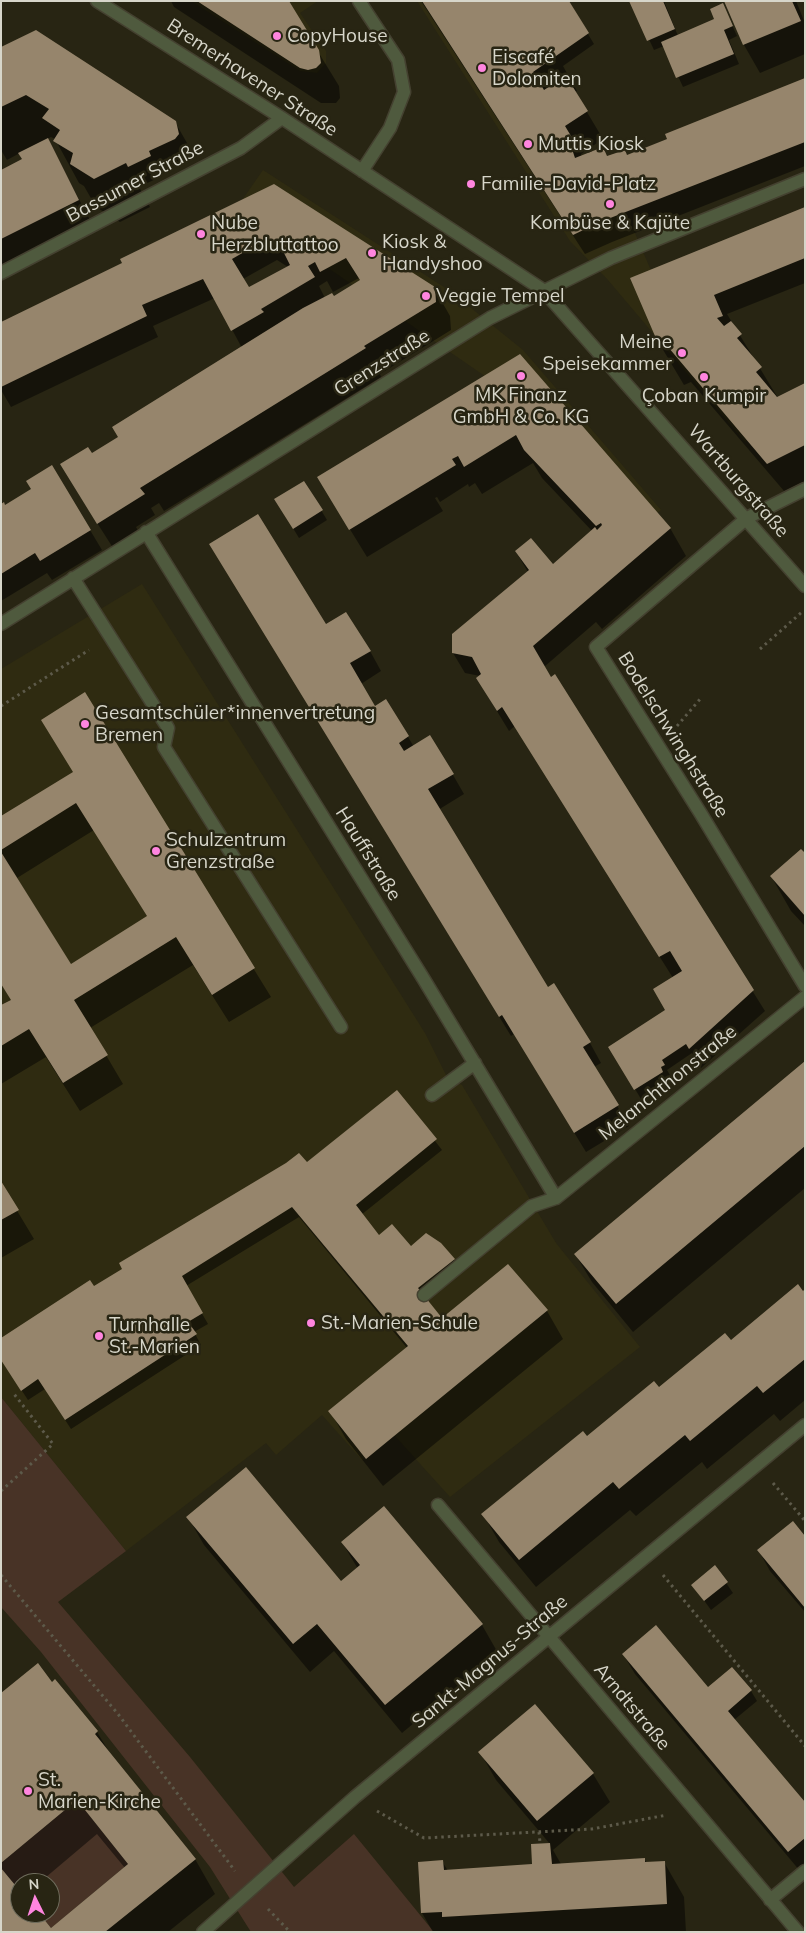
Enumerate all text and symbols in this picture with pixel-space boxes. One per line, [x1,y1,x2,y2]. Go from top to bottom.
street label: Bremerhavener Straße [162,14,342,142]
place label: CopyHouse [287,25,388,47]
marker: CopyHouse [271,30,283,42]
place label: Eiscafé Dolomiten [492,46,582,90]
marker: Eiscafé Dolomiten [476,62,488,74]
place label: Muttis Kiosk [538,133,644,155]
street label: Bassumer Straße [63,136,207,228]
marker: Muttis Kiosk [522,138,534,150]
place label: Familie-David-Platz [481,173,656,195]
marker: Familie-David-Platz [465,178,477,190]
marker: Kombüse & Kajüte [604,198,616,210]
place label: Nube Herzbluttattoo [211,212,339,256]
place label: Kombüse & Kajüte [530,212,690,234]
marker: Nube Herzbluttattoo [195,228,207,240]
place label: Kiosk & Handyshoo [382,231,483,275]
marker: Kiosk & Handyshoo [366,247,378,259]
place label: Veggie Tempel [436,285,565,307]
marker: Veggie Tempel [420,290,432,302]
street label: Grenzstraße [330,325,434,401]
place label: Meine Speisekammer [542,331,672,375]
marker: Meine Speisekammer [676,347,688,359]
marker: MK Finanz GmbH & Co. KG [515,370,527,382]
marker: Çoban Kumpir [698,371,710,383]
place label: MK Finanz GmbH & Co. KG [453,384,589,428]
place label: Çoban Kumpir [642,385,766,407]
street label: Wartburgstraße [683,420,793,542]
street label: Bodelschwinghstraße [613,648,733,822]
place label: Gesamtschüler*innenvertretung Bremen [95,702,375,746]
marker: Gesamtschüler*innenvertretung Bremen [79,718,91,730]
street label: Hauffstraße [330,803,406,905]
place label: Schulzentrum Grenzstraße [166,829,286,873]
marker: Schulzentrum Grenzstraße [150,845,162,857]
street label: Melanchthonstraße [595,1020,741,1146]
place label: St.-Marien-Schule [321,1312,478,1334]
place label: Turnhalle St.-Marien [109,1314,200,1358]
marker: St.-Marien-Schule [305,1317,317,1329]
marker: Turnhalle St.-Marien [93,1330,105,1342]
street label: Sankt-Magnus-Straße [408,1590,572,1734]
street label: Arndtstraße [589,1659,675,1755]
place label: St. Marien-Kirche [38,1769,161,1813]
marker: St. Marien-Kirche [22,1785,34,1797]
north arrow [10,1873,60,1923]
text: N [28,1875,40,1893]

